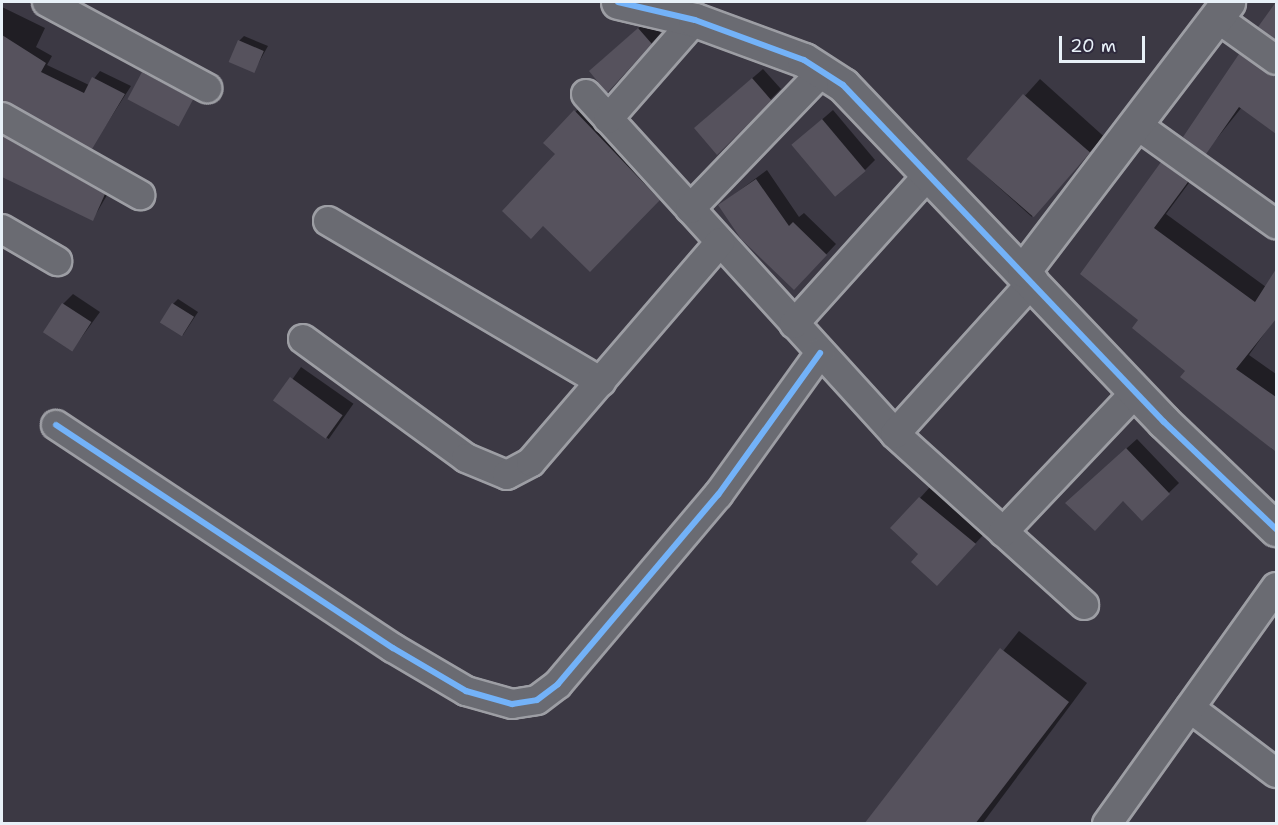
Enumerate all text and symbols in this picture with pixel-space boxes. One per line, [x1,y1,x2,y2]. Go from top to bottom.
scale bar [1062,24,1148,62]
text: 20 m [1070,34,1116,58]

